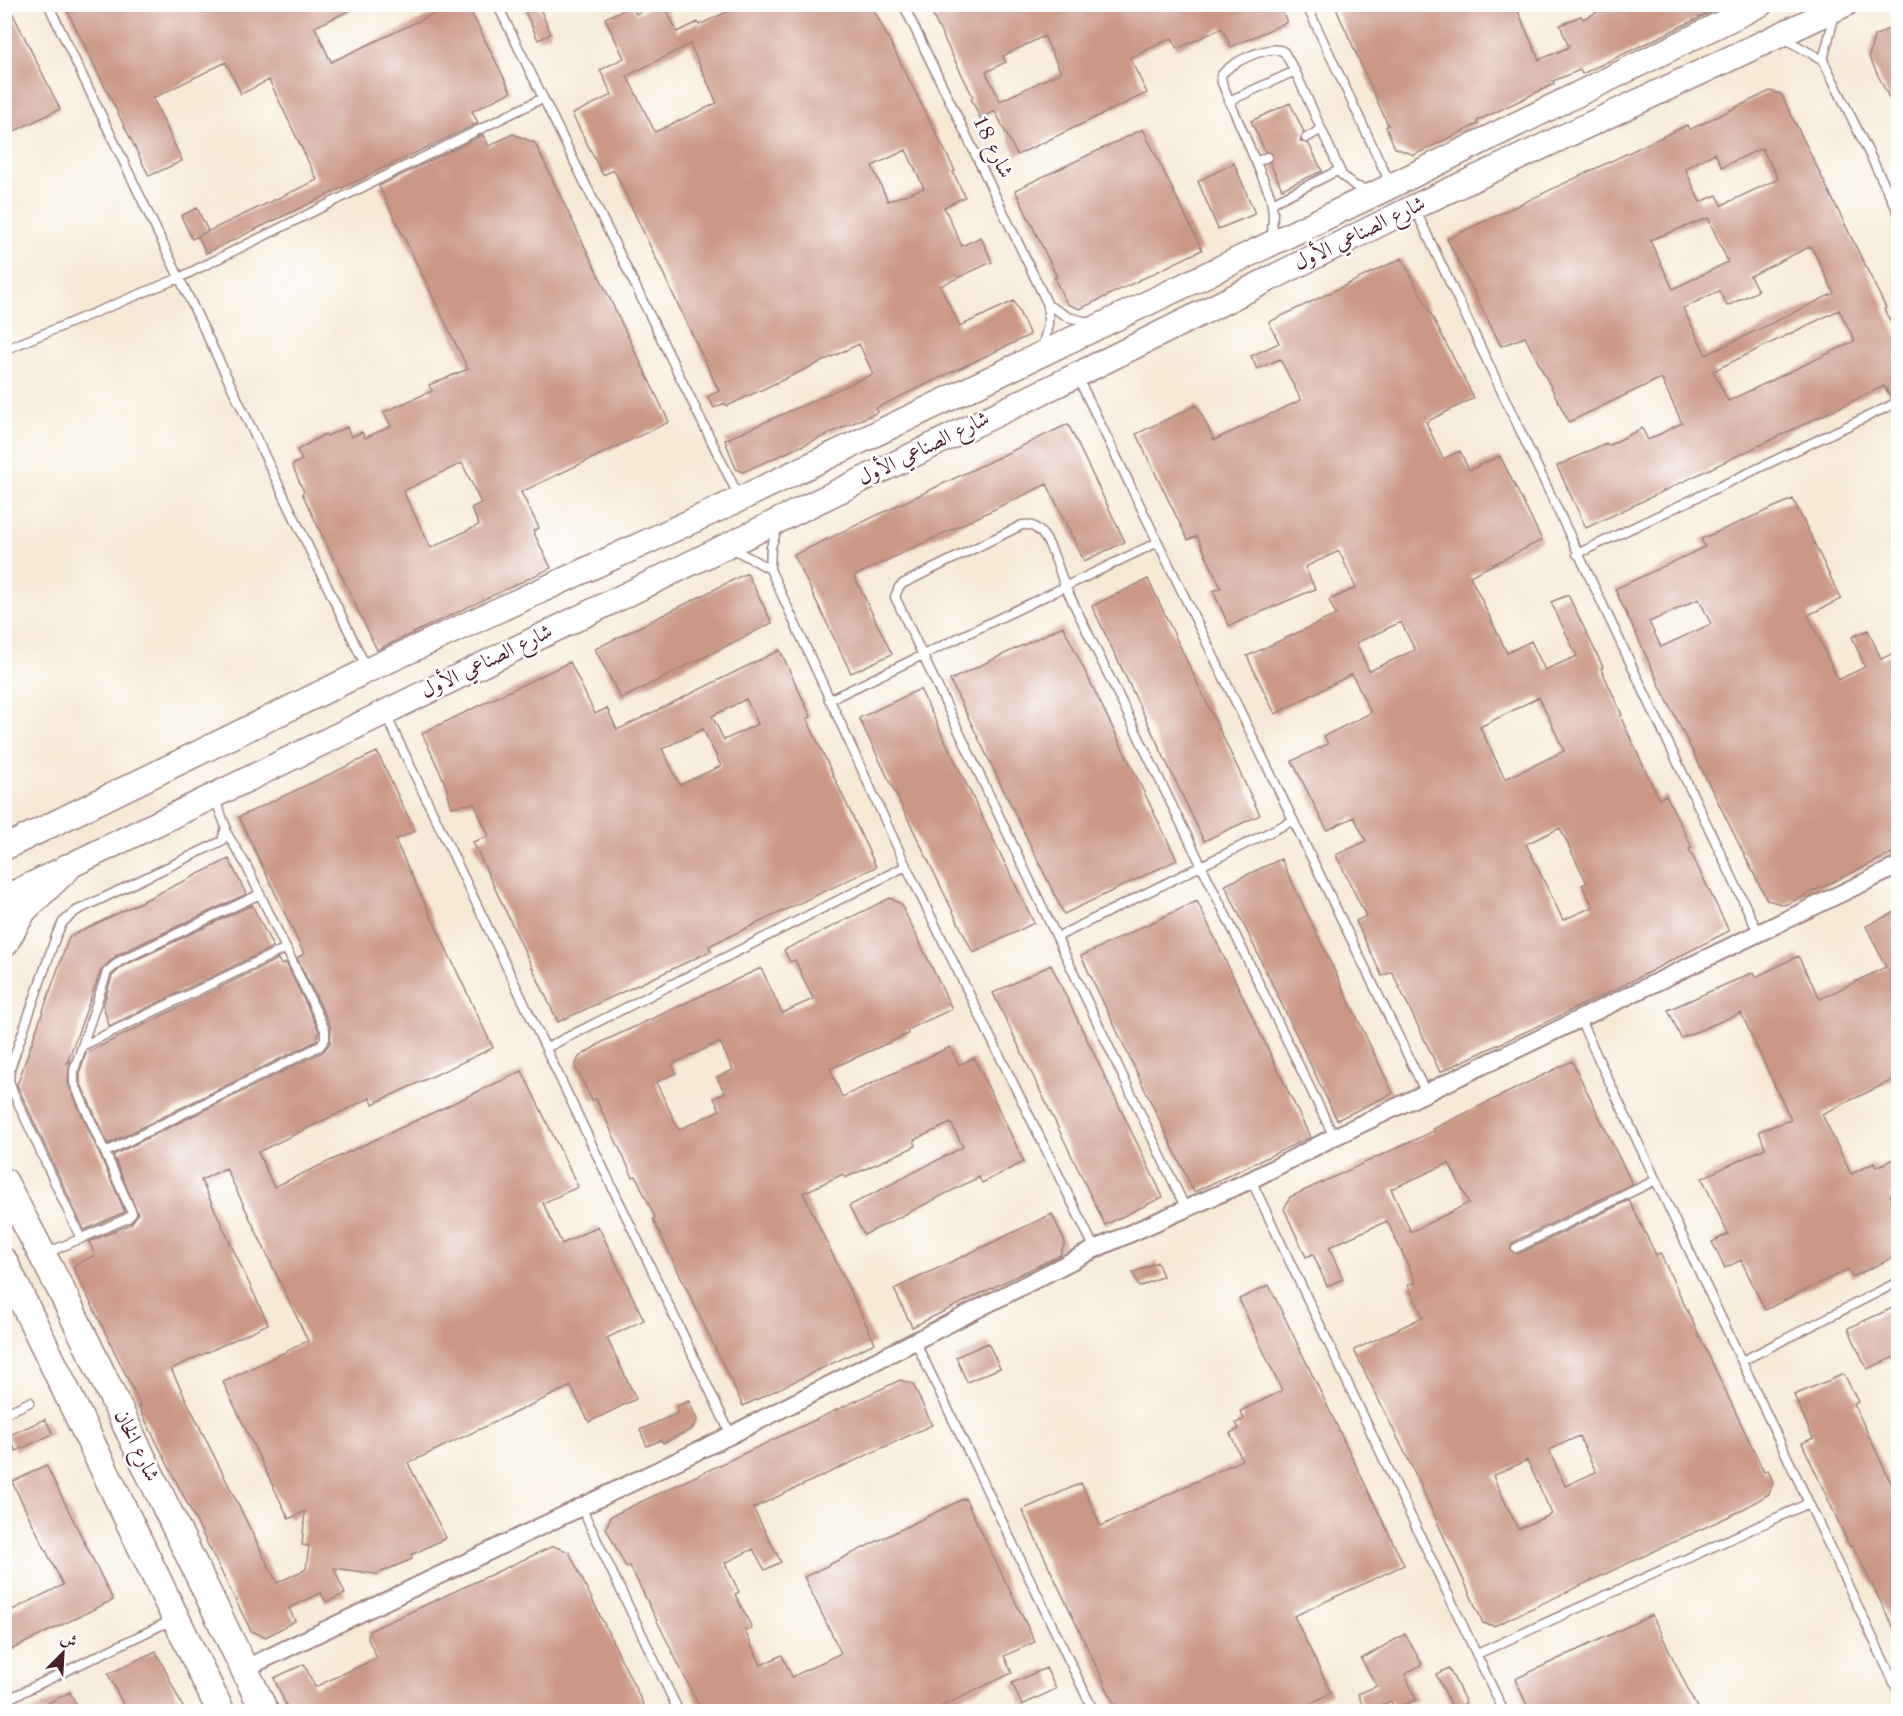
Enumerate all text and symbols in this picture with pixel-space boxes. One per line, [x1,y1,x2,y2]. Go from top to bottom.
street label: شارع 18 [963,112,1016,184]
street label: شارع الصناعي الأول [1288,188,1432,280]
street label: شارع الصناعي الأول [852,403,996,495]
street label: شارع الصناعي الأول [415,616,559,708]
street label: شارع الخان [104,1407,162,1488]
north arrow [33,1623,93,1683]
text: ش [58,1631,79,1652]

